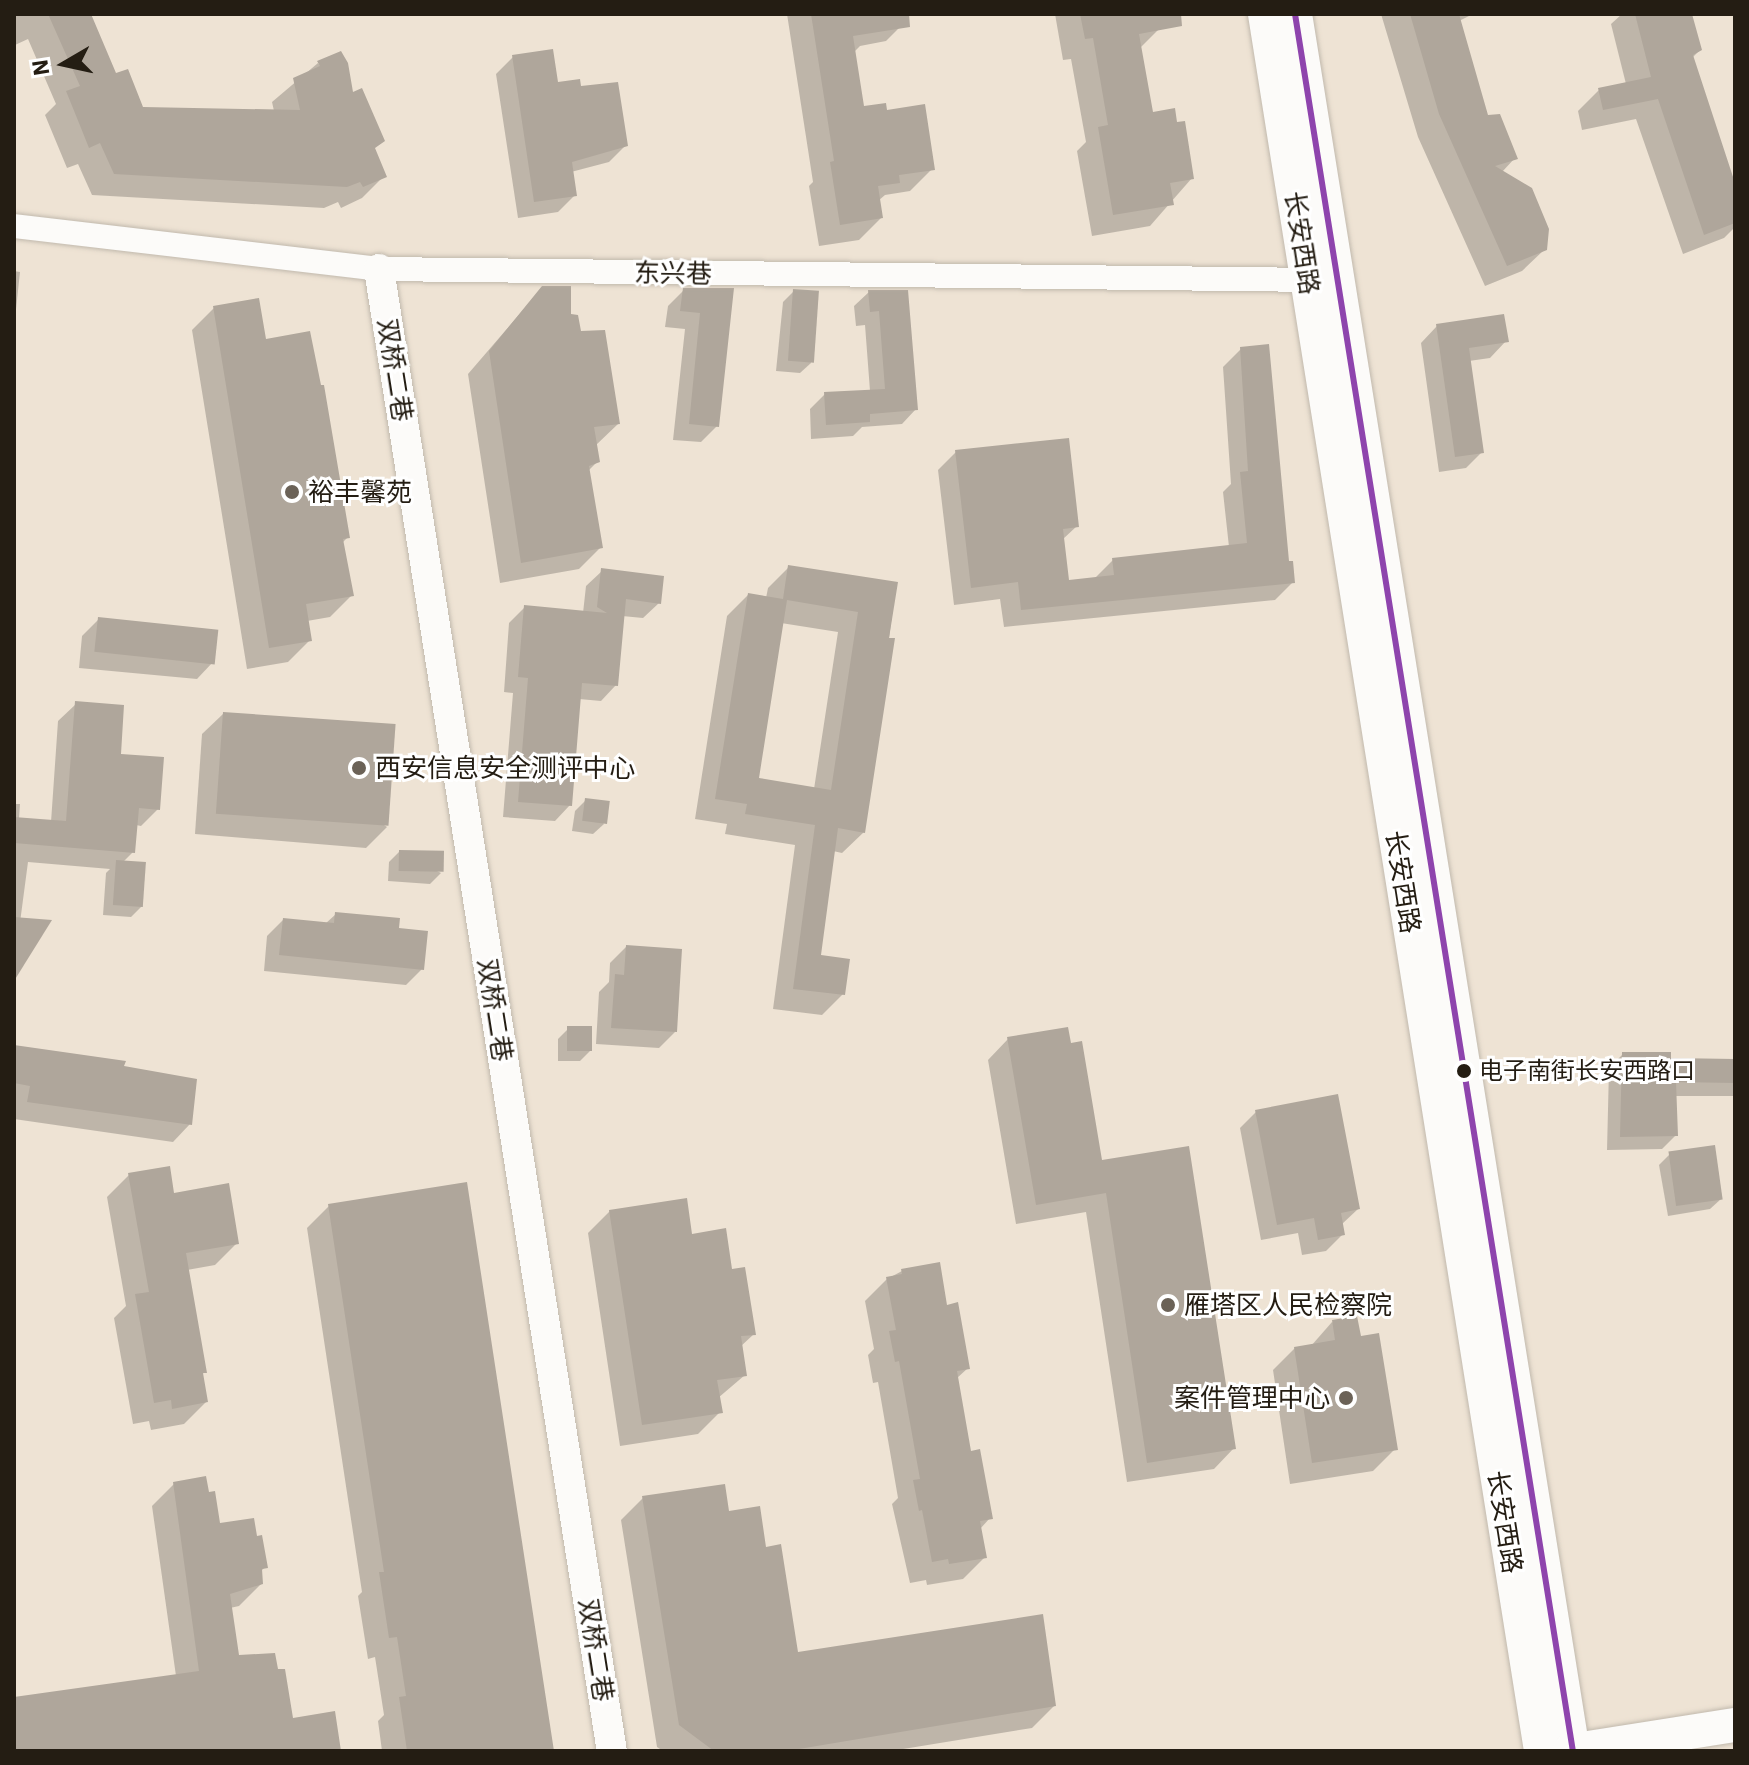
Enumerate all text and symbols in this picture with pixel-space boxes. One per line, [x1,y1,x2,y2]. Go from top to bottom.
north arrow [24,24,104,104]
text: N [24,58,55,78]
street label: 长安西路 [1278,189,1326,297]
street label: 东兴巷 [634,257,712,289]
street label: 双桥二巷 [371,316,419,424]
place label: 裕丰馨苑 [308,476,412,508]
marker: 裕丰馨苑 [283,483,301,501]
place label: 西安信息安全测评中心 [375,752,635,784]
marker: 西安信息安全测评中心 [350,759,368,777]
street label: 长安西路 [1379,828,1427,936]
street label: 双桥二巷 [471,956,519,1064]
place label: 电子南街长安西路口 [1479,1057,1695,1085]
marker: 电子南街长安西路口 [1456,1063,1472,1079]
place label: 雁塔区人民检察院 [1184,1289,1392,1321]
marker: 雁塔区人民检察院 [1159,1296,1177,1314]
place label: 案件管理中心 [1174,1382,1330,1414]
marker: 案件管理中心 [1337,1389,1355,1407]
street label: 长安西路 [1481,1468,1529,1576]
street label: 双桥二巷 [572,1596,620,1704]

